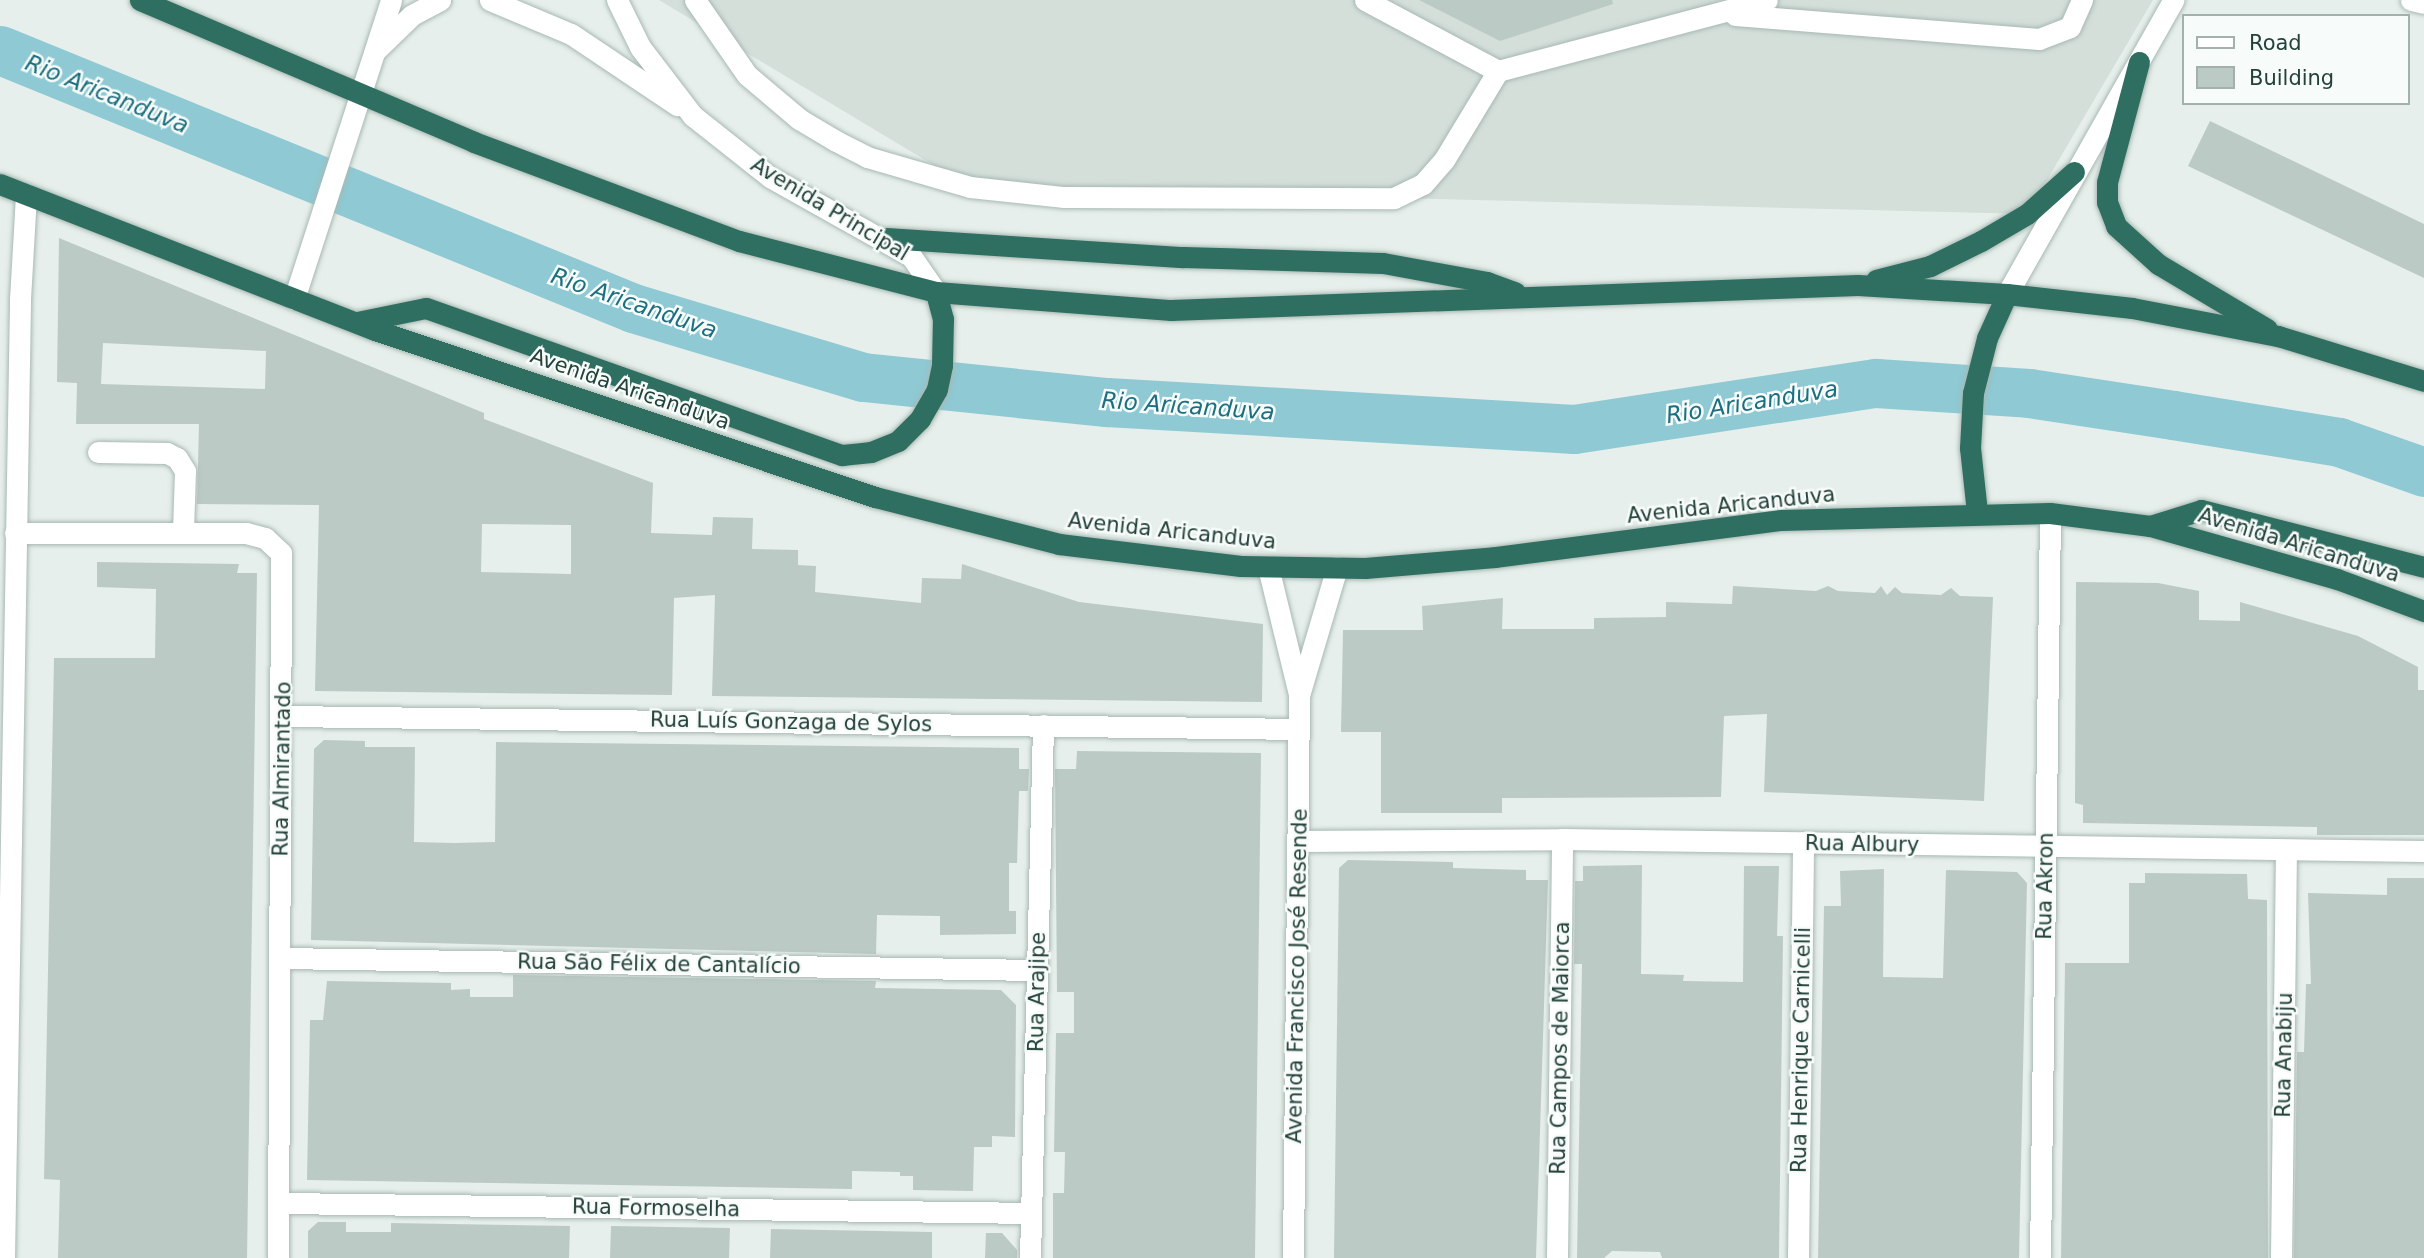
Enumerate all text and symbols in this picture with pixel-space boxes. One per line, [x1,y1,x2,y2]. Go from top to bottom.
legend [2182,14,2410,105]
text: Road [2249,31,2302,55]
water label: Rio Aricanduva [21,49,193,139]
text: Building [2249,66,2334,90]
street label: Avenida Principal [746,152,914,266]
water label: Rio Aricanduva [547,262,721,344]
street label: Avenida Aricanduva [527,343,733,435]
water label: Rio Aricanduva [1664,375,1840,429]
water label: Rio Aricanduva [1100,386,1276,426]
street label: Avenida Aricanduva [1626,482,1836,528]
street label: Avenida Aricanduva [2195,502,2403,588]
street label: Avenida Aricanduva [1067,508,1277,554]
street label: Rua Almirantado [268,681,296,857]
street label: Rua Luís Gonzaga de Sylos [650,707,932,737]
street label: Avenida Francisco José Resende [1281,808,1313,1144]
street label: Rua Albury [1805,830,1919,858]
street label: Rua Akron [2031,832,2059,940]
street label: Rua Campos de Maiorca [1545,921,1575,1175]
street label: Rua Henrique Carnicelli [1786,927,1816,1173]
street label: Rua Arajipe [1023,932,1051,1052]
street label: Rua São Félix de Cantalício [517,949,801,979]
street label: Rua Anabiju [2270,992,2298,1118]
street label: Rua Formoselha [572,1194,740,1222]

